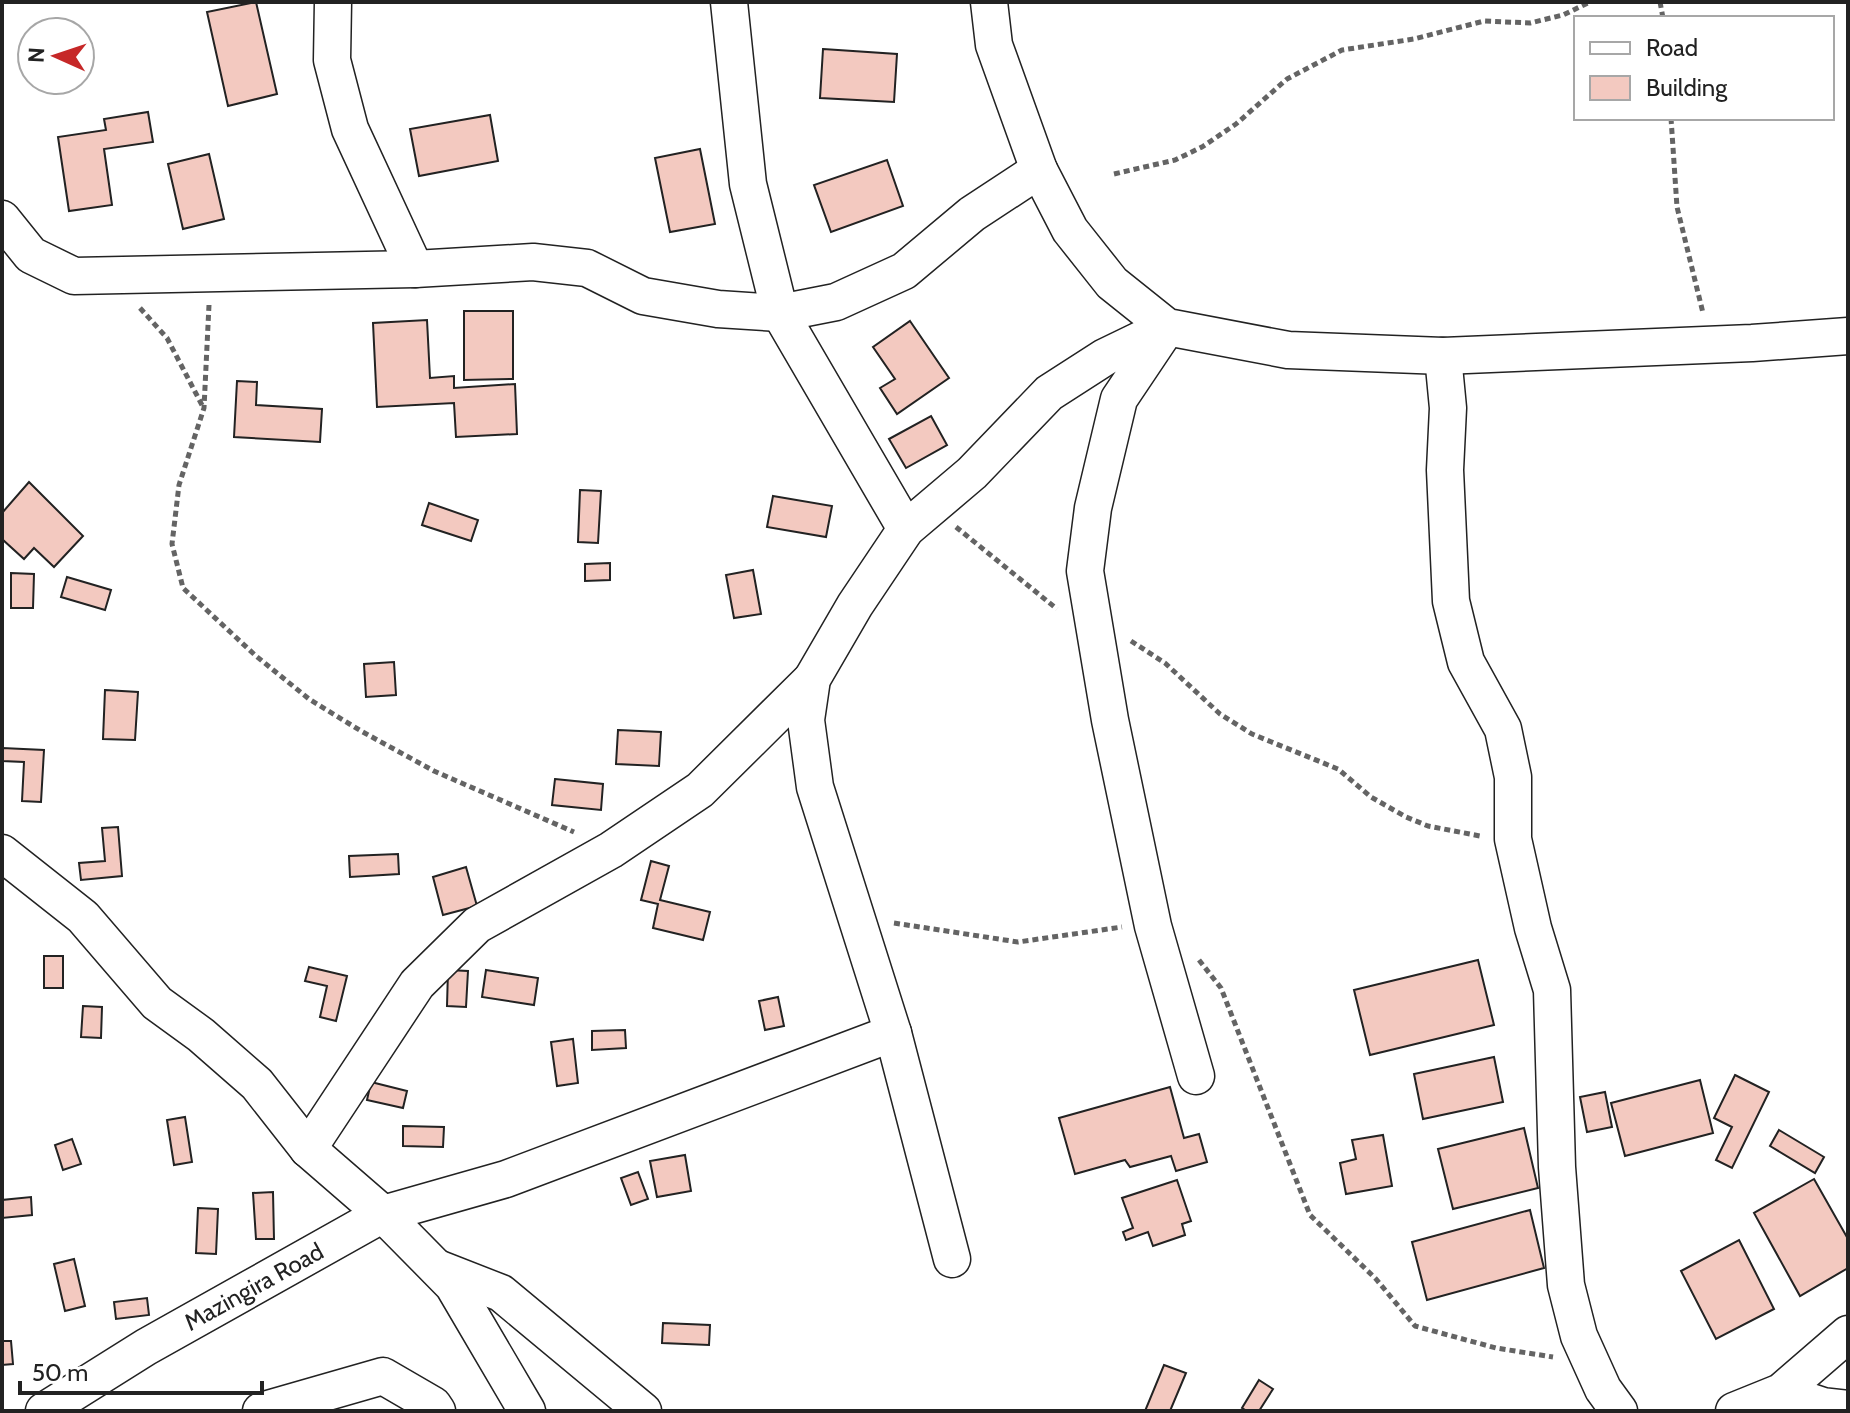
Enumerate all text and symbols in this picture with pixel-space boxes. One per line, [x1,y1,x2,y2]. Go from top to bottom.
north arrow [16,16,96,96]
legend [1574,16,1834,120]
text: Road [1646,33,1698,62]
text: N [23,47,50,63]
text: Building [1646,73,1728,102]
street label: Mazingira Road [179,1236,328,1337]
scale bar [20,1345,262,1395]
text: 50 m [32,1358,88,1387]

